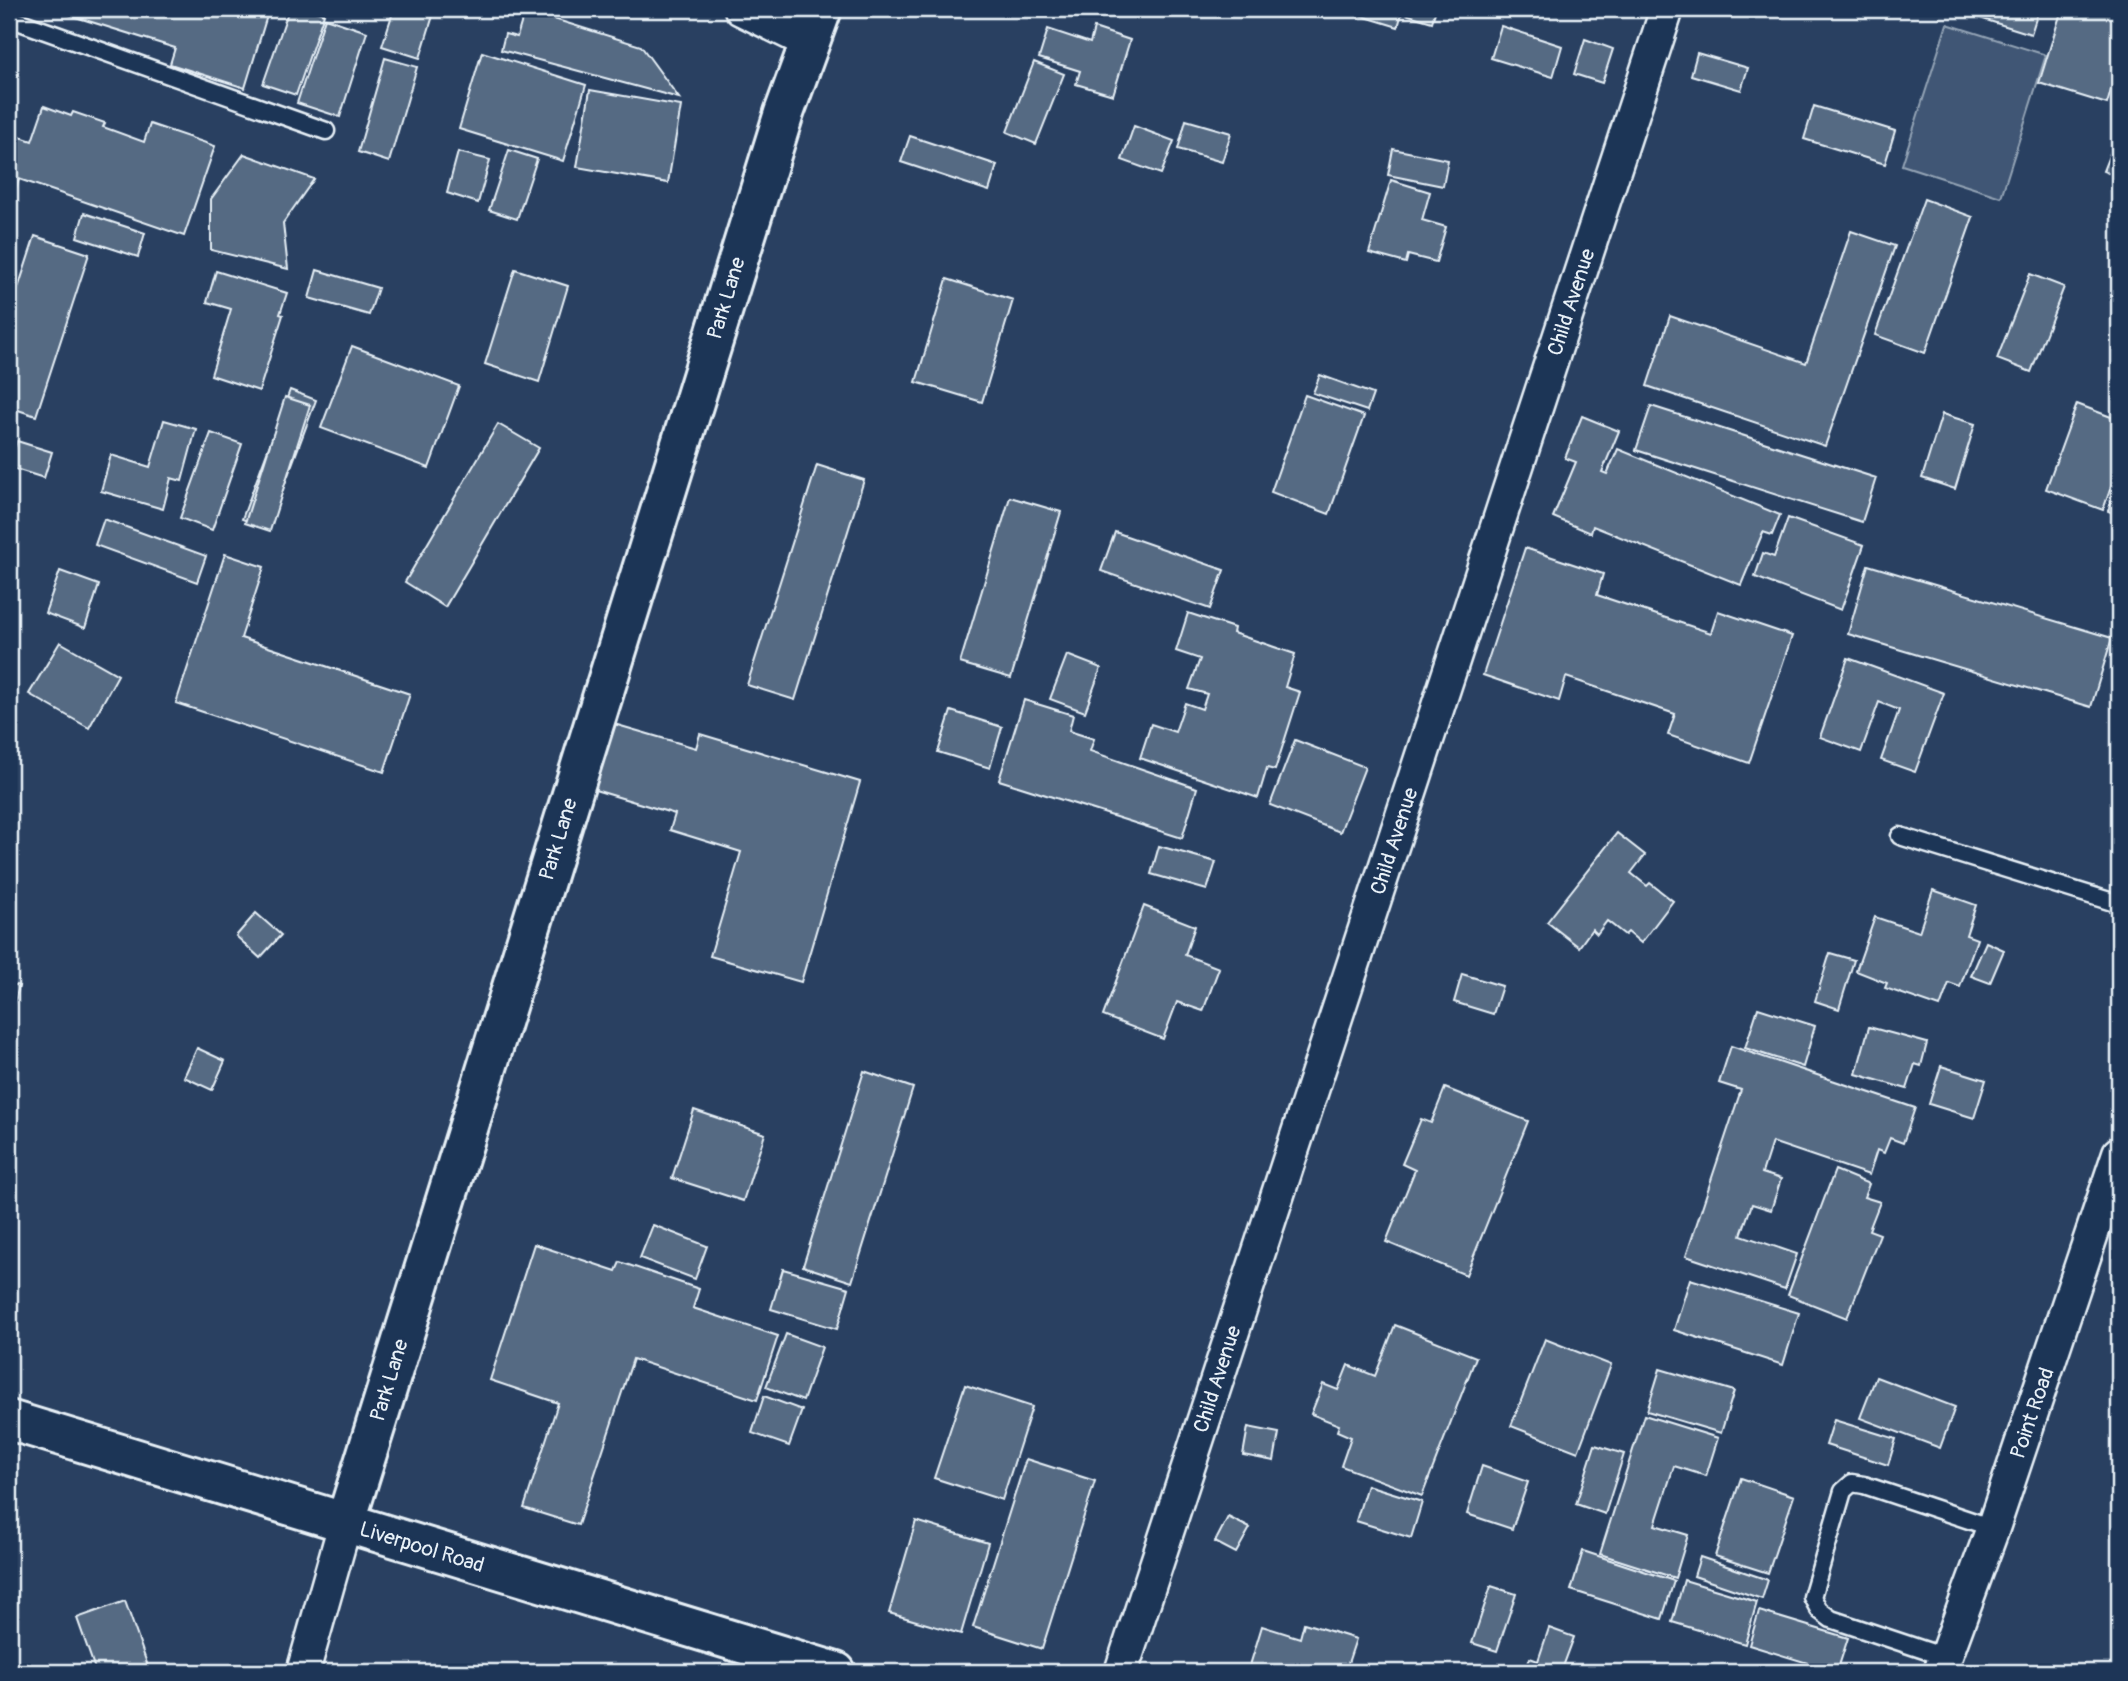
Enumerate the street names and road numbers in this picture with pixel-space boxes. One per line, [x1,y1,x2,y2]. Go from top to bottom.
street label: Child Avenue [1541,245,1602,359]
street label: Park Lane [701,253,752,343]
street label: Child Avenue [1364,784,1425,898]
street label: Park Lane [533,794,584,884]
street label: Child Avenue [1187,1322,1248,1436]
street label: Park Lane [364,1335,415,1425]
street label: Point Road [2004,1364,2061,1462]
street label: Liverpool Road [356,1516,487,1579]

